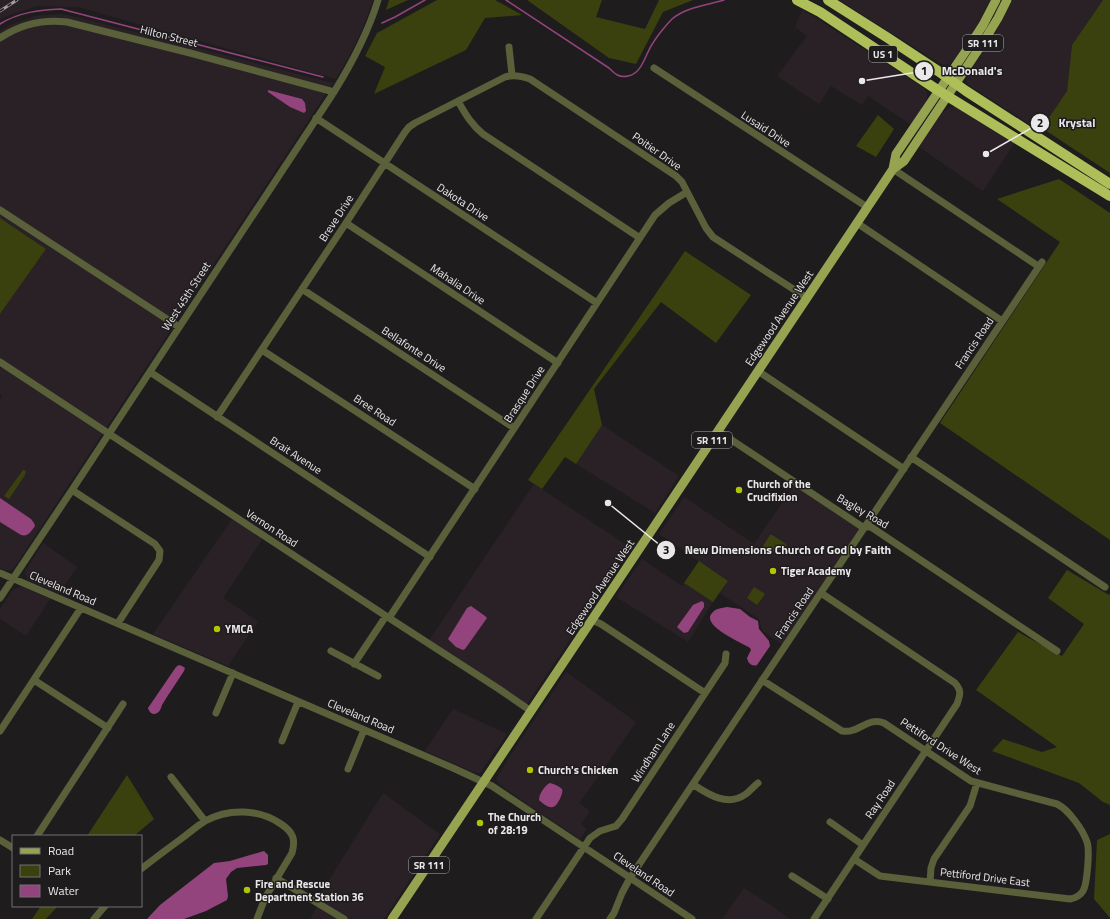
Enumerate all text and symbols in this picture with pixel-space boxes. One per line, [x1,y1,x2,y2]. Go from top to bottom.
street label: Hilton Street [139,21,200,51]
road number: SR 111 [963,35,1003,51]
road number: US 1 [869,46,897,62]
callout: McDonald's [914,59,1010,83]
text: 1 [921,61,927,80]
text: McDonald's [942,61,1003,80]
street label: Lusaid Drive [738,107,794,151]
callout: Krystal [1030,111,1103,135]
text: 2 [1037,113,1043,132]
text: Krystal [1059,113,1095,132]
street label: Poitier Drive [629,128,685,174]
street label: Dakota Drive [434,179,493,225]
street label: Breve Drive [315,191,357,245]
street label: West 45th Street [158,258,214,334]
street label: Mahalia Drive [427,260,489,309]
street label: Edgewood Avenue West [741,267,817,369]
street label: Francis Road [951,314,997,372]
street label: Bellafonte Drive [379,322,450,376]
street label: Brasque Drive [500,362,549,426]
street label: Bree Road [351,390,400,430]
street label: Brait Avenue [267,432,326,478]
road number: SR 111 [692,432,732,448]
place label: Church of the Crucifixion [747,476,811,505]
marker: Church of the Crucifixion [734,485,744,495]
street label: Bagley Road [834,490,892,532]
street label: Vernon Road [243,505,301,551]
street label: Edgewood Avenue West [562,536,638,638]
callout: New Dimensions Church of God by Faith [656,538,899,562]
text: 3 [663,540,669,559]
text: New Dimensions Church of God by Faith [685,540,891,559]
place label: Tiger Academy [781,563,852,579]
marker: Tiger Academy [768,566,778,576]
street label: Cleveland Road [27,567,99,609]
street label: Francis Road [771,584,817,642]
place label: YMCA [225,621,254,637]
marker: YMCA [212,624,222,634]
street label: Cleveland Road [325,695,397,737]
street label: Pettiford Drive West [897,714,985,778]
street label: Windham Lane [627,718,679,785]
place label: Church's Chicken [538,762,618,778]
marker: Church's Chicken [525,765,535,775]
street label: Ray Road [861,776,899,822]
place label: The Church of 28:19 [488,809,541,838]
marker: The Church of 28:19 [475,818,485,828]
legend [12,835,142,907]
text: Road [48,841,74,860]
street label: Cleveland Road [610,848,678,901]
road number: SR 111 [409,857,449,873]
text: Park [48,861,71,880]
street label: Pettiford Drive East [939,864,1031,890]
place label: Fire and Rescue Department Station 36 [255,876,364,905]
text: Water [48,881,79,900]
marker: Fire and Rescue Department Station 36 [242,885,252,895]

